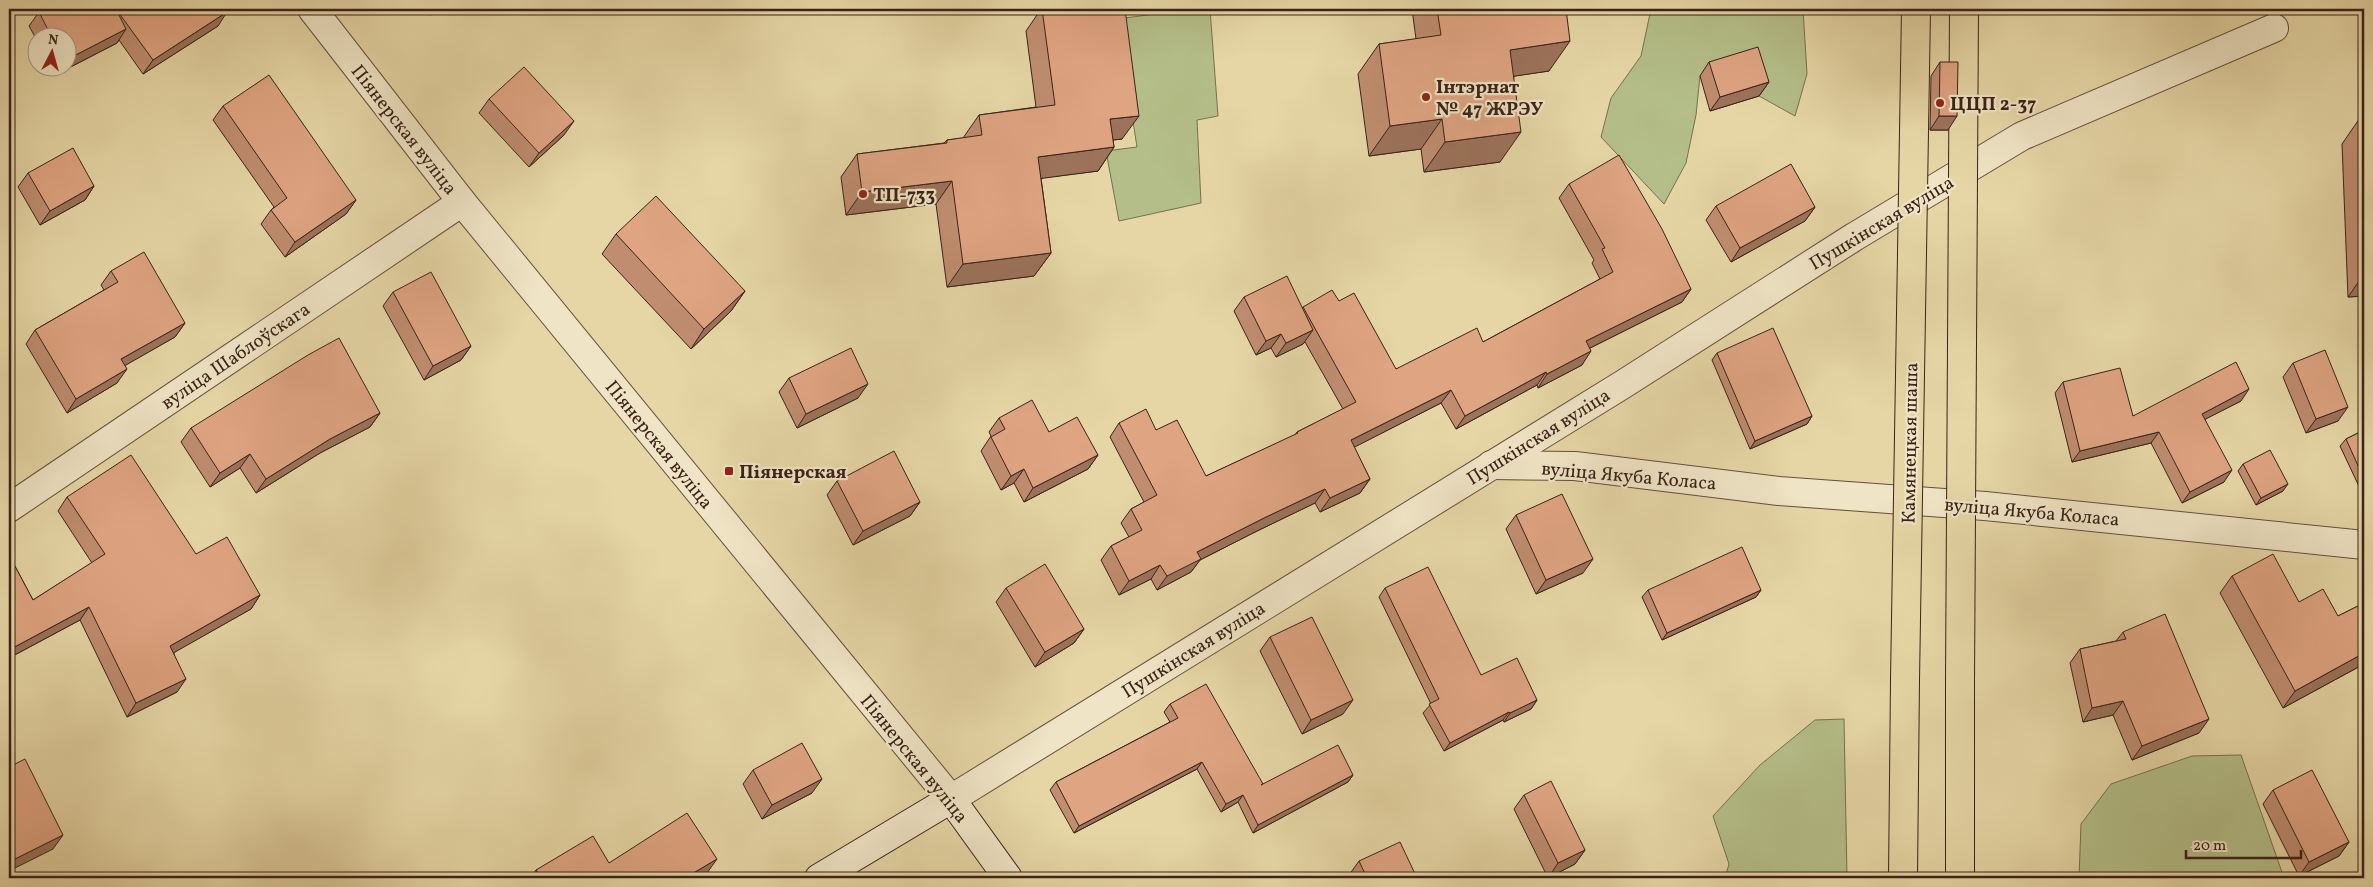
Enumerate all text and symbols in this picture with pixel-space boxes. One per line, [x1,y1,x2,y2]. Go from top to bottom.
north arrow [28,28,78,78]
text: N [47,31,59,51]
street label: Піянерская вуліца [344,60,463,201]
place label: Інтэрнат № 47 ЖРЭУ [1436,75,1543,123]
marker: Інтэрнат № 47 ЖРЭУ [1420,91,1432,103]
place label: ЦЦП 2-37 [1950,92,2036,118]
marker: ЦЦП 2-37 [1934,97,1946,109]
street label: Пушкінская вуліца [1805,170,1959,277]
place label: ТП-733 [873,183,935,209]
marker: ТП-733 [857,188,869,200]
street label: вуліца Шаблоўскага [156,297,316,416]
street label: Камянецкая шаша [1897,362,1925,524]
street label: Піянерская вуліца [598,375,719,515]
street label: Пушкінская вуліца [1462,383,1616,492]
street label: вуліца Якуба Коласа [1540,456,1717,498]
place label: Піянерская [739,460,847,486]
marker: Піянерская [723,465,735,477]
street label: вуліца Якуба Коласа [1943,492,2120,534]
street label: Пушкінская вуліца [1117,596,1271,705]
street label: Піянерская вуліца [853,689,974,829]
scale bar [2186,827,2300,859]
text: 20 m [2193,836,2226,857]

